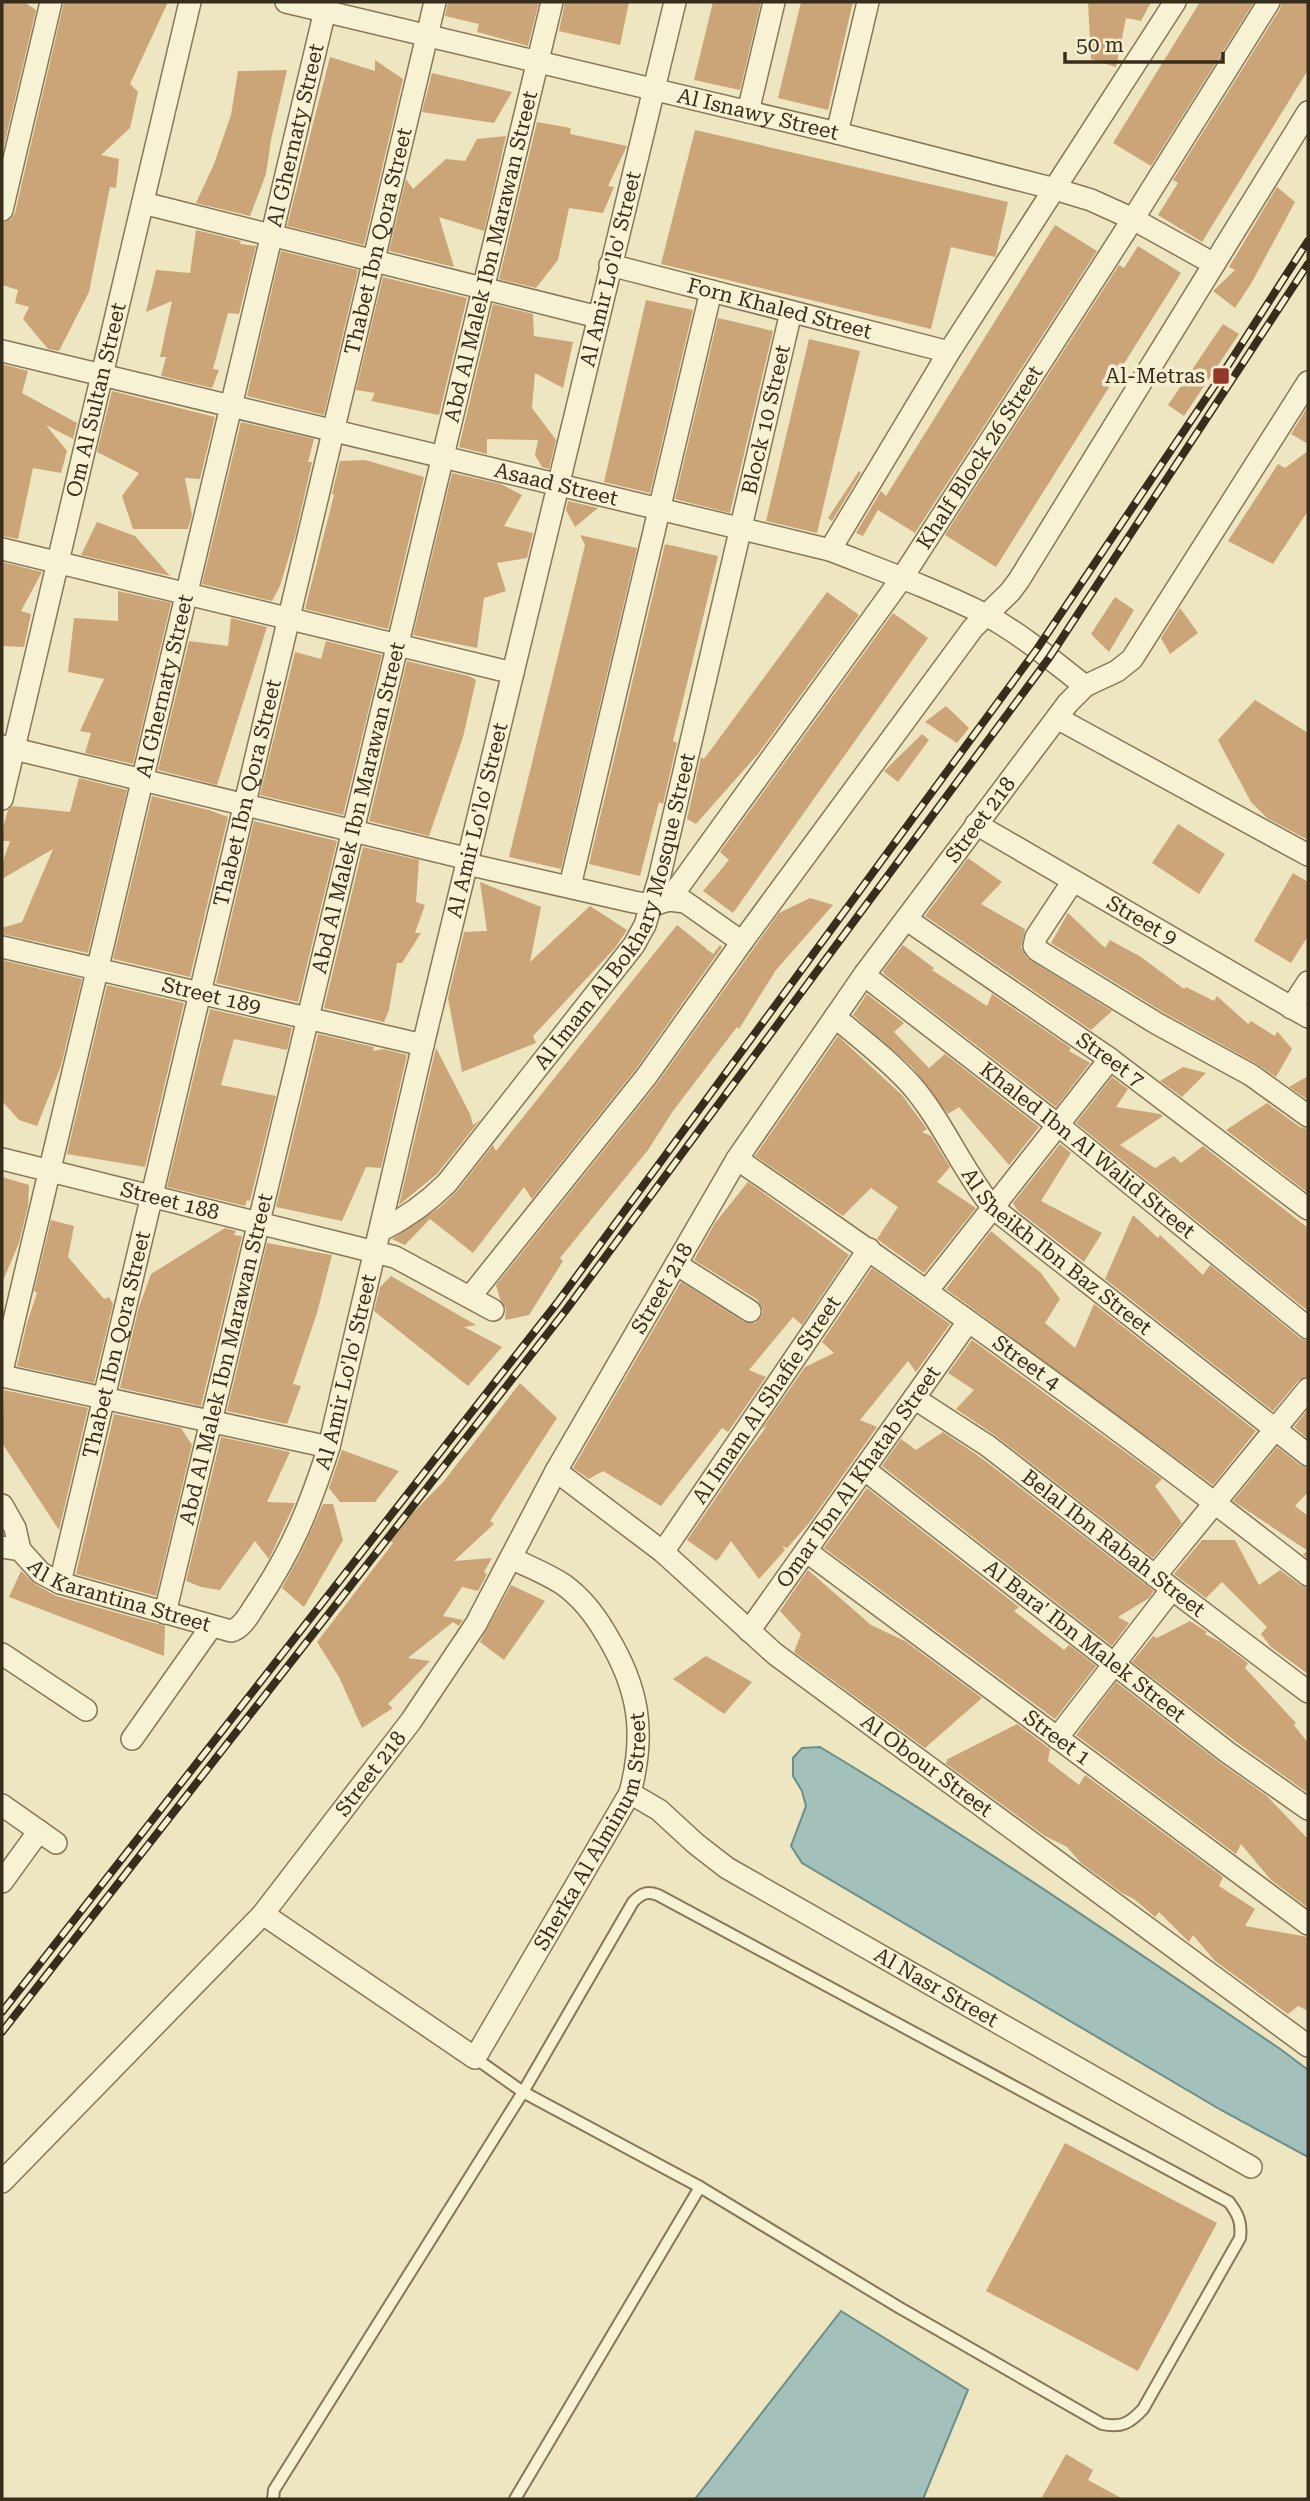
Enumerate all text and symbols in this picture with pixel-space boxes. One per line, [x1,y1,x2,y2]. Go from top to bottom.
scale bar [1065,21,1222,65]
text: 50 m [1076,33,1124,57]
street label: Al Ghernaty Street [262,41,329,229]
street label: Al Isnawy Street [675,83,841,145]
street label: Abd Al Malek Ibn Marawan Street [439,88,542,425]
street label: Thabet Ibn Qora Street [340,125,417,357]
street label: Al Amir Lo'lo' Street [575,169,646,369]
street label: Forn Khaled Street [685,273,874,344]
street label: Om Al Sultan Street [62,300,131,500]
street label: Block 10 Street [737,342,795,497]
street label: Khalf Block 26 Street [912,361,1048,553]
place label: Al-Metras [1105,364,1205,388]
marker: Al-Metras [1211,366,1231,386]
street label: Asaad Street [492,458,621,511]
street label: Al Ghernaty Street [131,592,198,780]
street label: Abd Al Malek Ibn Marawan Street [307,639,410,976]
street label: Thabet Ibn Qora Street [209,677,286,909]
street label: Al Amir Lo'lo' Street [442,720,513,920]
street label: Al Imam Al Bokhary Mosque Street [529,751,700,1074]
street label: Street 218 [941,772,1020,867]
street label: Street 9 [1103,891,1181,950]
street label: Street 189 [160,973,263,1019]
street label: Street 7 [1072,1028,1149,1092]
street label: Khaled Ibn Al Walid Street [975,1057,1200,1243]
street label: Al Sheikh Ibn Baz Street [956,1164,1156,1340]
street label: Street 188 [118,1177,222,1225]
street label: Abd Al Malek Ibn Marawan Street [175,1191,277,1527]
street label: Thabet Ibn Qora Street [78,1228,155,1461]
street label: Street 218 [626,1239,698,1338]
street label: Al Amir Lo'lo' Street [310,1272,381,1473]
street label: Al Imam Al Shafie Street [687,1291,846,1508]
street label: Street 4 [988,1330,1065,1395]
street label: Omar Ibn Al Khatab Street [771,1361,945,1593]
street label: Belal Ibn Rabah Street [1017,1465,1210,1622]
street label: Al Karantina Street [23,1554,214,1637]
street label: Al Bara' Ibn Malek Street [979,1555,1191,1727]
street label: Street 1 [1019,1705,1095,1770]
street label: Al Obour Street [856,1709,997,1822]
street label: Sherka Al Alminum Street [529,1711,650,1954]
street label: Street 218 [330,1726,411,1821]
street label: Al Nasr Street [870,1943,1003,2032]

